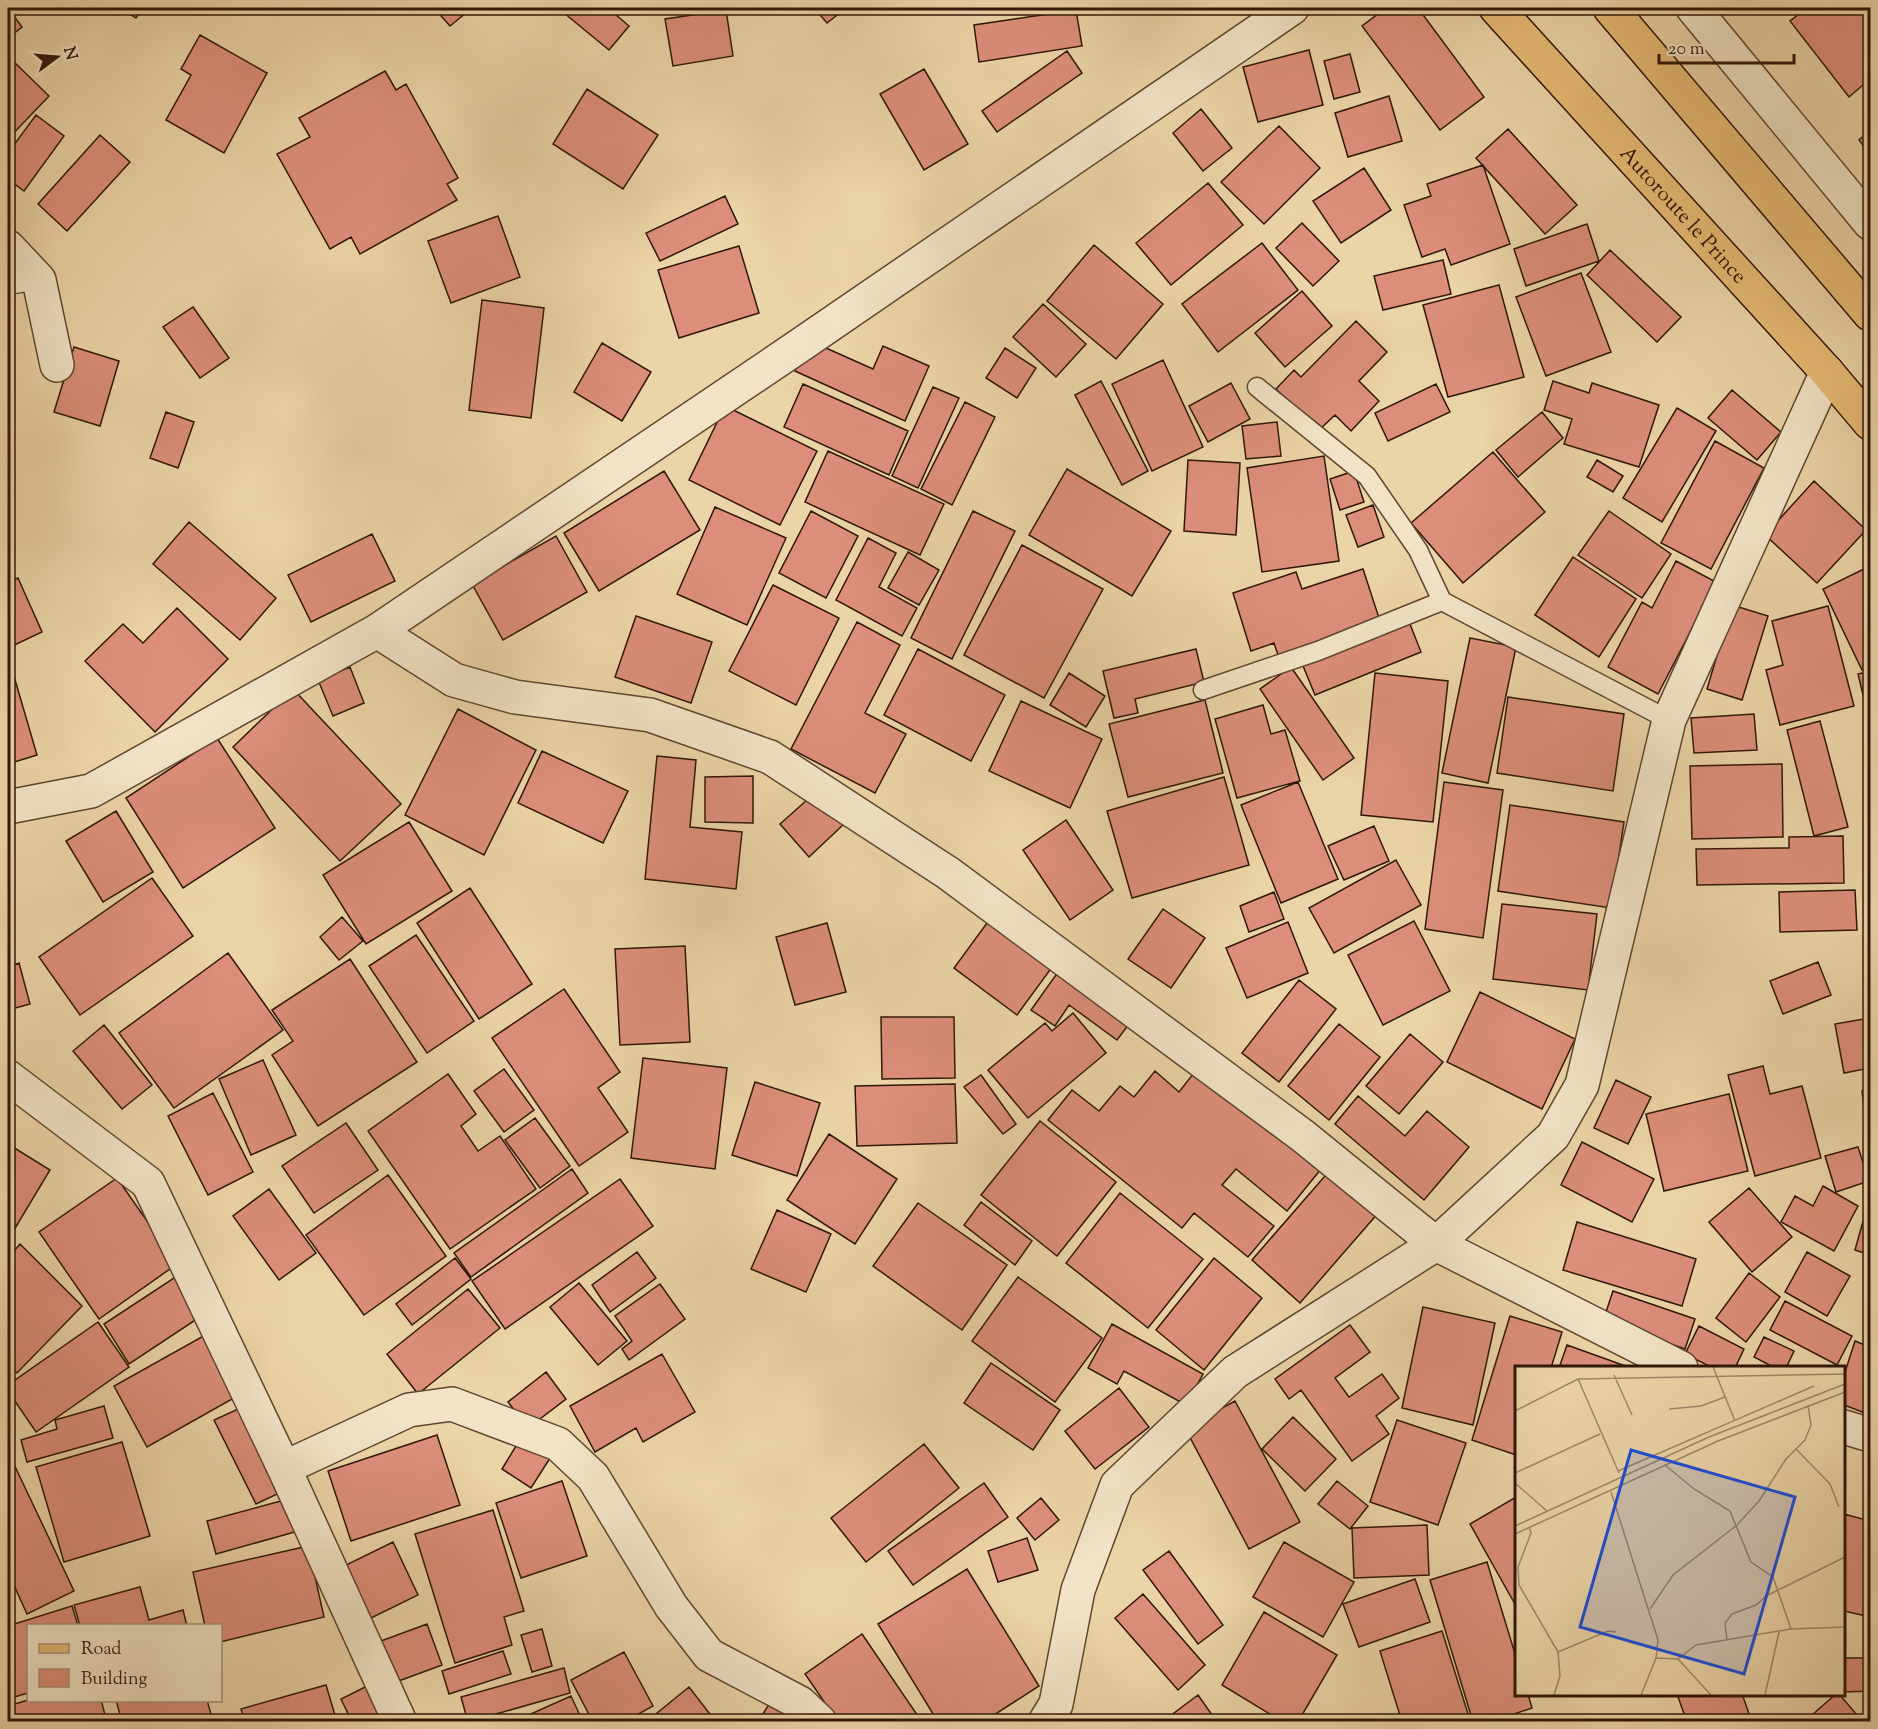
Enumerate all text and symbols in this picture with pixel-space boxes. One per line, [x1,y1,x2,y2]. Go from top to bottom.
north arrow [27,27,87,87]
scale bar [1659,27,1794,65]
text: 20 m [1668,37,1705,63]
text: N [56,44,82,63]
street label: Autoroute le Prince [1612,140,1753,291]
inset map [1515,1366,1845,1696]
legend [27,1624,222,1702]
text: Road [81,1637,121,1663]
text: Building [81,1667,147,1693]

